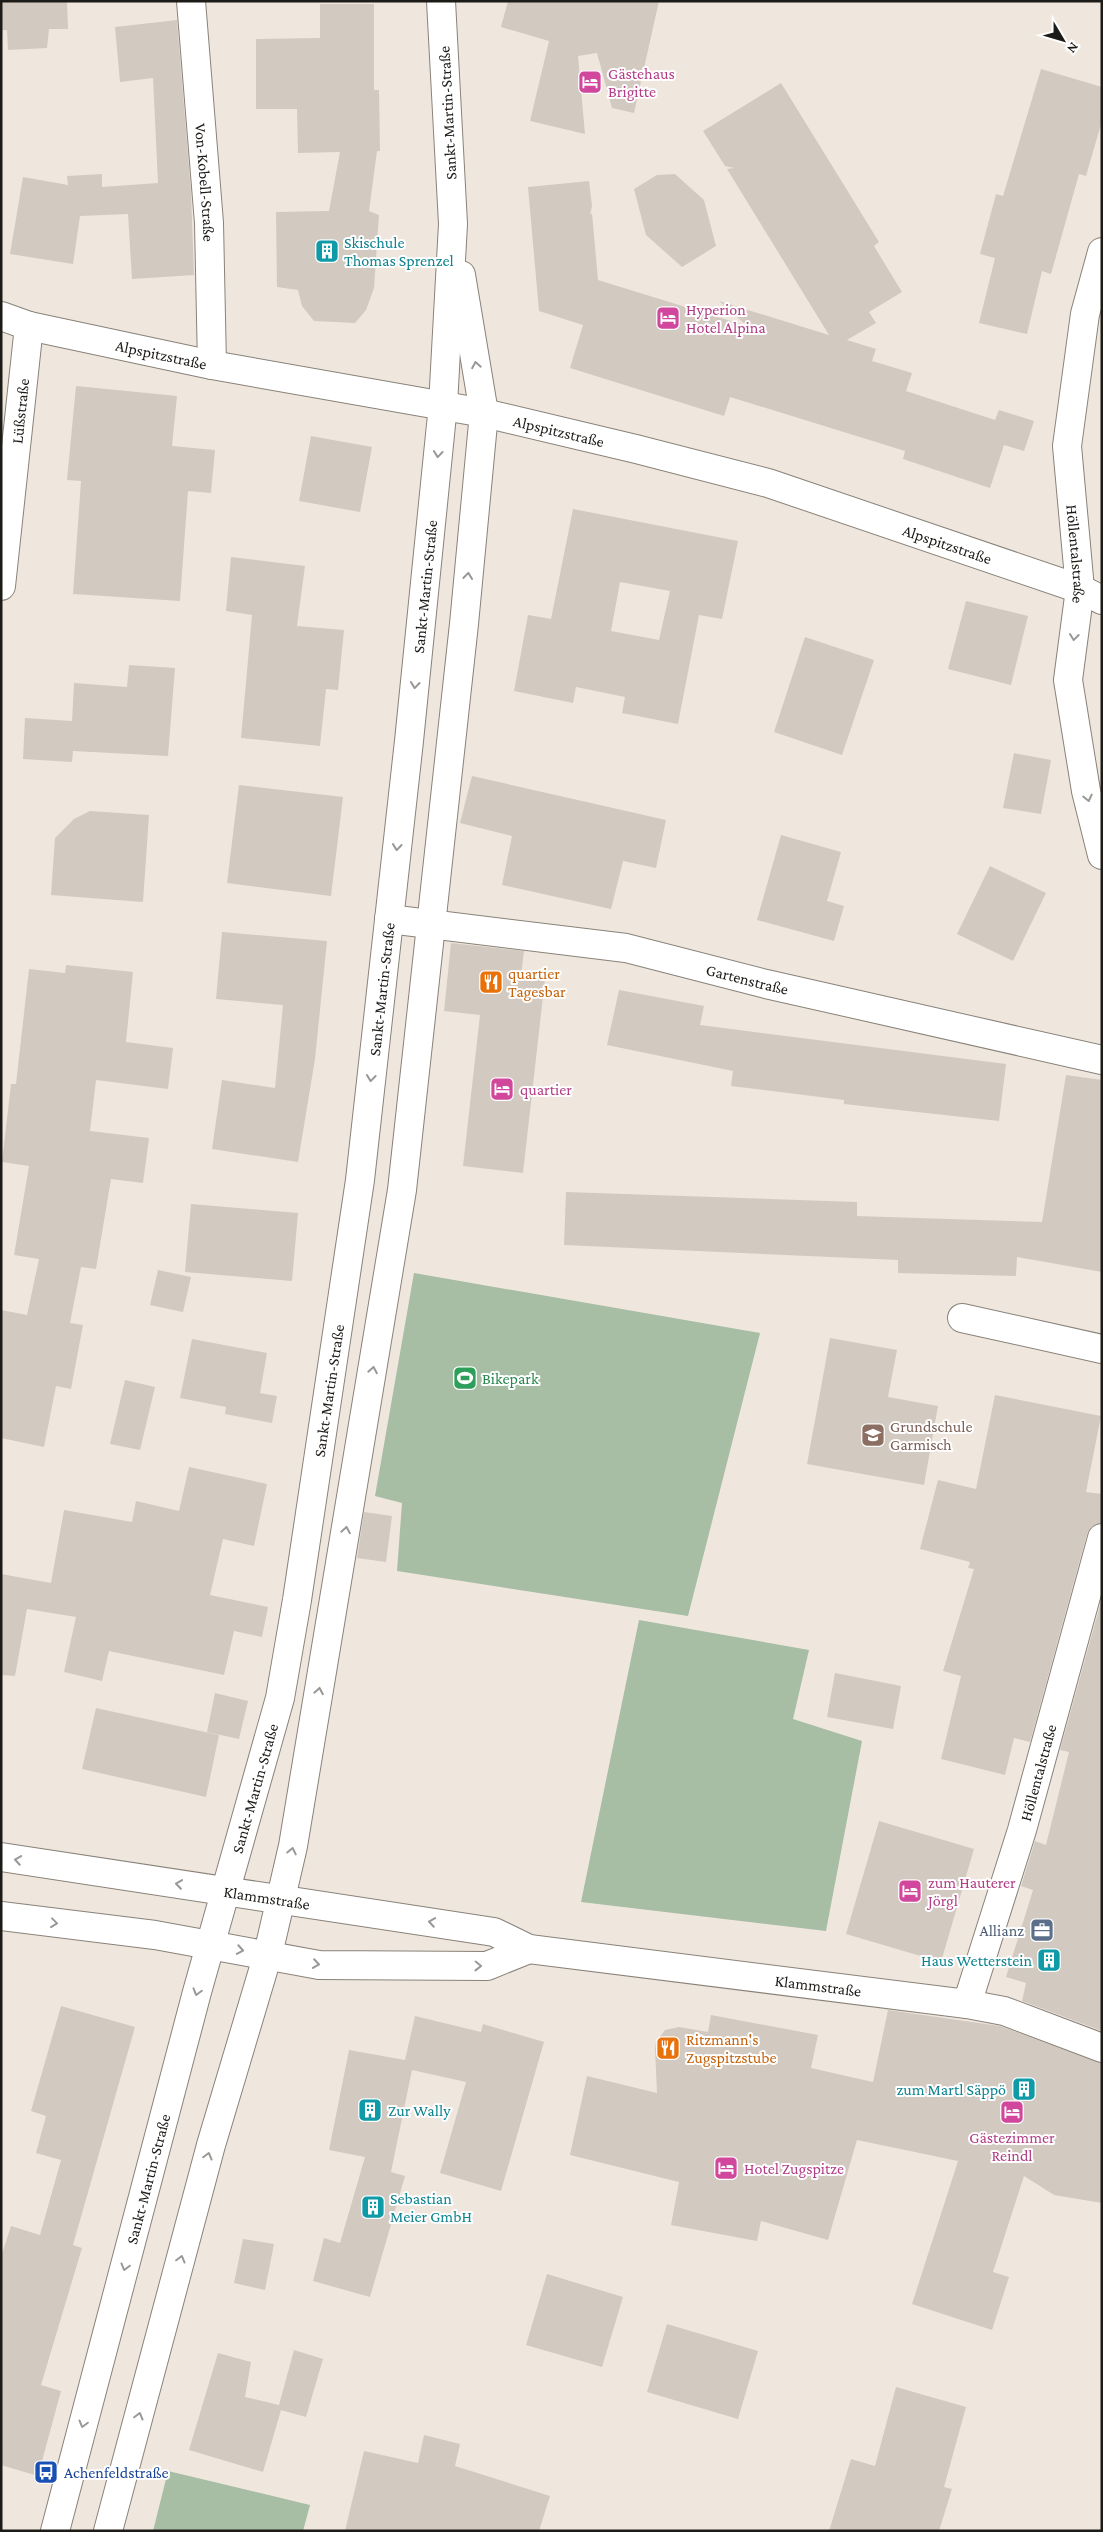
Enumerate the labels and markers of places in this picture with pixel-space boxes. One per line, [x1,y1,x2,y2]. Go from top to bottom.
place label: Gästehaus Brigitte [608,65,675,101]
hotel icon: Gästehaus Brigitte [577,69,603,95]
place label: Skischule Thomas Sprenzel [344,234,454,270]
building icon: Skischule Thomas Sprenzel [314,238,340,264]
place label: Hyperion Hotel Alpina [686,301,766,337]
hotel icon: Hyperion Hotel Alpina [655,305,681,331]
place label: quartier Tagesbar [508,965,566,1001]
restaurant icon: quartier Tagesbar [478,969,504,995]
hotel icon: quartier [489,1076,515,1102]
place label: quartier [520,1081,572,1099]
sports icon: Bikepark [452,1365,478,1391]
place label: Bikepark [482,1370,539,1388]
place label: Grundschule Garmisch [890,1418,972,1453]
school or university icon: Grundschule Garmisch [860,1422,886,1448]
place label: zum Hauterer Jörgl [926,1874,1016,1910]
hotel icon: zum Hauterer Jörgl [897,1878,923,1904]
office icon: Allianz [1029,1917,1055,1943]
place label: Allianz [980,1922,1024,1939]
building icon: Haus Wetterstein [1036,1947,1062,1973]
place label: Haus Wetterstein [921,1952,1032,1969]
place label: Ritzmann's Zugspitzstube [686,2031,776,2067]
restaurant icon: Ritzmann's Zugspitzstube [655,2035,681,2061]
building icon: zum Martl Säppö [1011,2076,1037,2102]
place label: zum Martl Säppö [896,2081,1006,2099]
building icon: Zur Wally [357,2097,383,2123]
hotel icon: Gästezimmer Reindl [999,2099,1025,2125]
place label: Zur Wally [388,2102,451,2120]
place label: Gästezimmer Reindl [969,2129,1055,2164]
hotel icon: Hotel Zugspitze [713,2155,739,2181]
place label: Hotel Zugspitze [744,2160,844,2178]
place label: Sebastian Meier GmbH [390,2190,472,2225]
building icon: Sebastian Meier GmbH [360,2194,386,2220]
bus stop icon: Achenfeldstraße [33,2459,59,2485]
place label: Achenfeldstraße [64,2464,168,2481]

